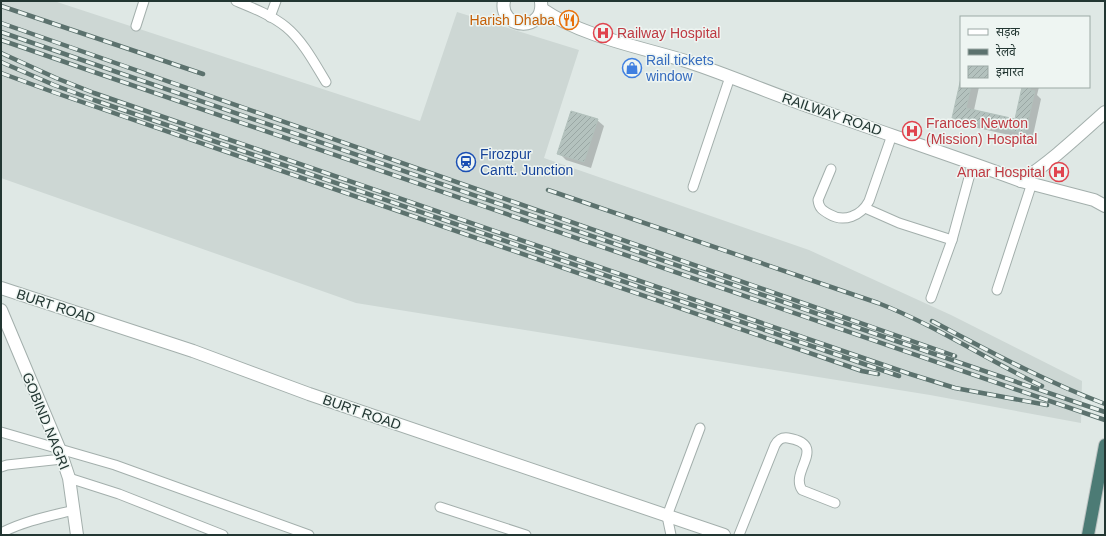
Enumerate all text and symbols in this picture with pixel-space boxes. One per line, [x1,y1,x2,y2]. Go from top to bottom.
restaurant icon: Harish Dhaba [558,9,580,31]
place label: Harish Dhaba [469,12,555,28]
legend [960,16,1090,88]
hospital icon: Railway Hospital [592,22,614,44]
place label: Railway Hospital [617,25,720,41]
text: सड़क [996,25,1021,39]
text: रेलवे [996,44,1016,59]
place label: Rail tickets window [645,52,714,84]
shop icon: Rail tickets window [621,57,643,79]
text: इमारत [996,65,1025,79]
street label: RAILWAY ROAD [780,89,884,139]
place label: Frances Newton (Mission) Hospital [926,115,1037,147]
hospital icon: Frances Newton (Mission) Hospital [901,120,923,142]
place label: Firozpur Cantt. Junction [480,146,573,178]
station icon: Firozpur Cantt. Junction [455,151,477,173]
hospital icon: Amar Hospital [1048,161,1070,183]
place label: Amar Hospital [957,164,1045,180]
street label: BURT ROAD [15,286,97,326]
street label: GOBIND NAGRI [19,370,73,472]
street label: BURT ROAD [321,391,403,433]

